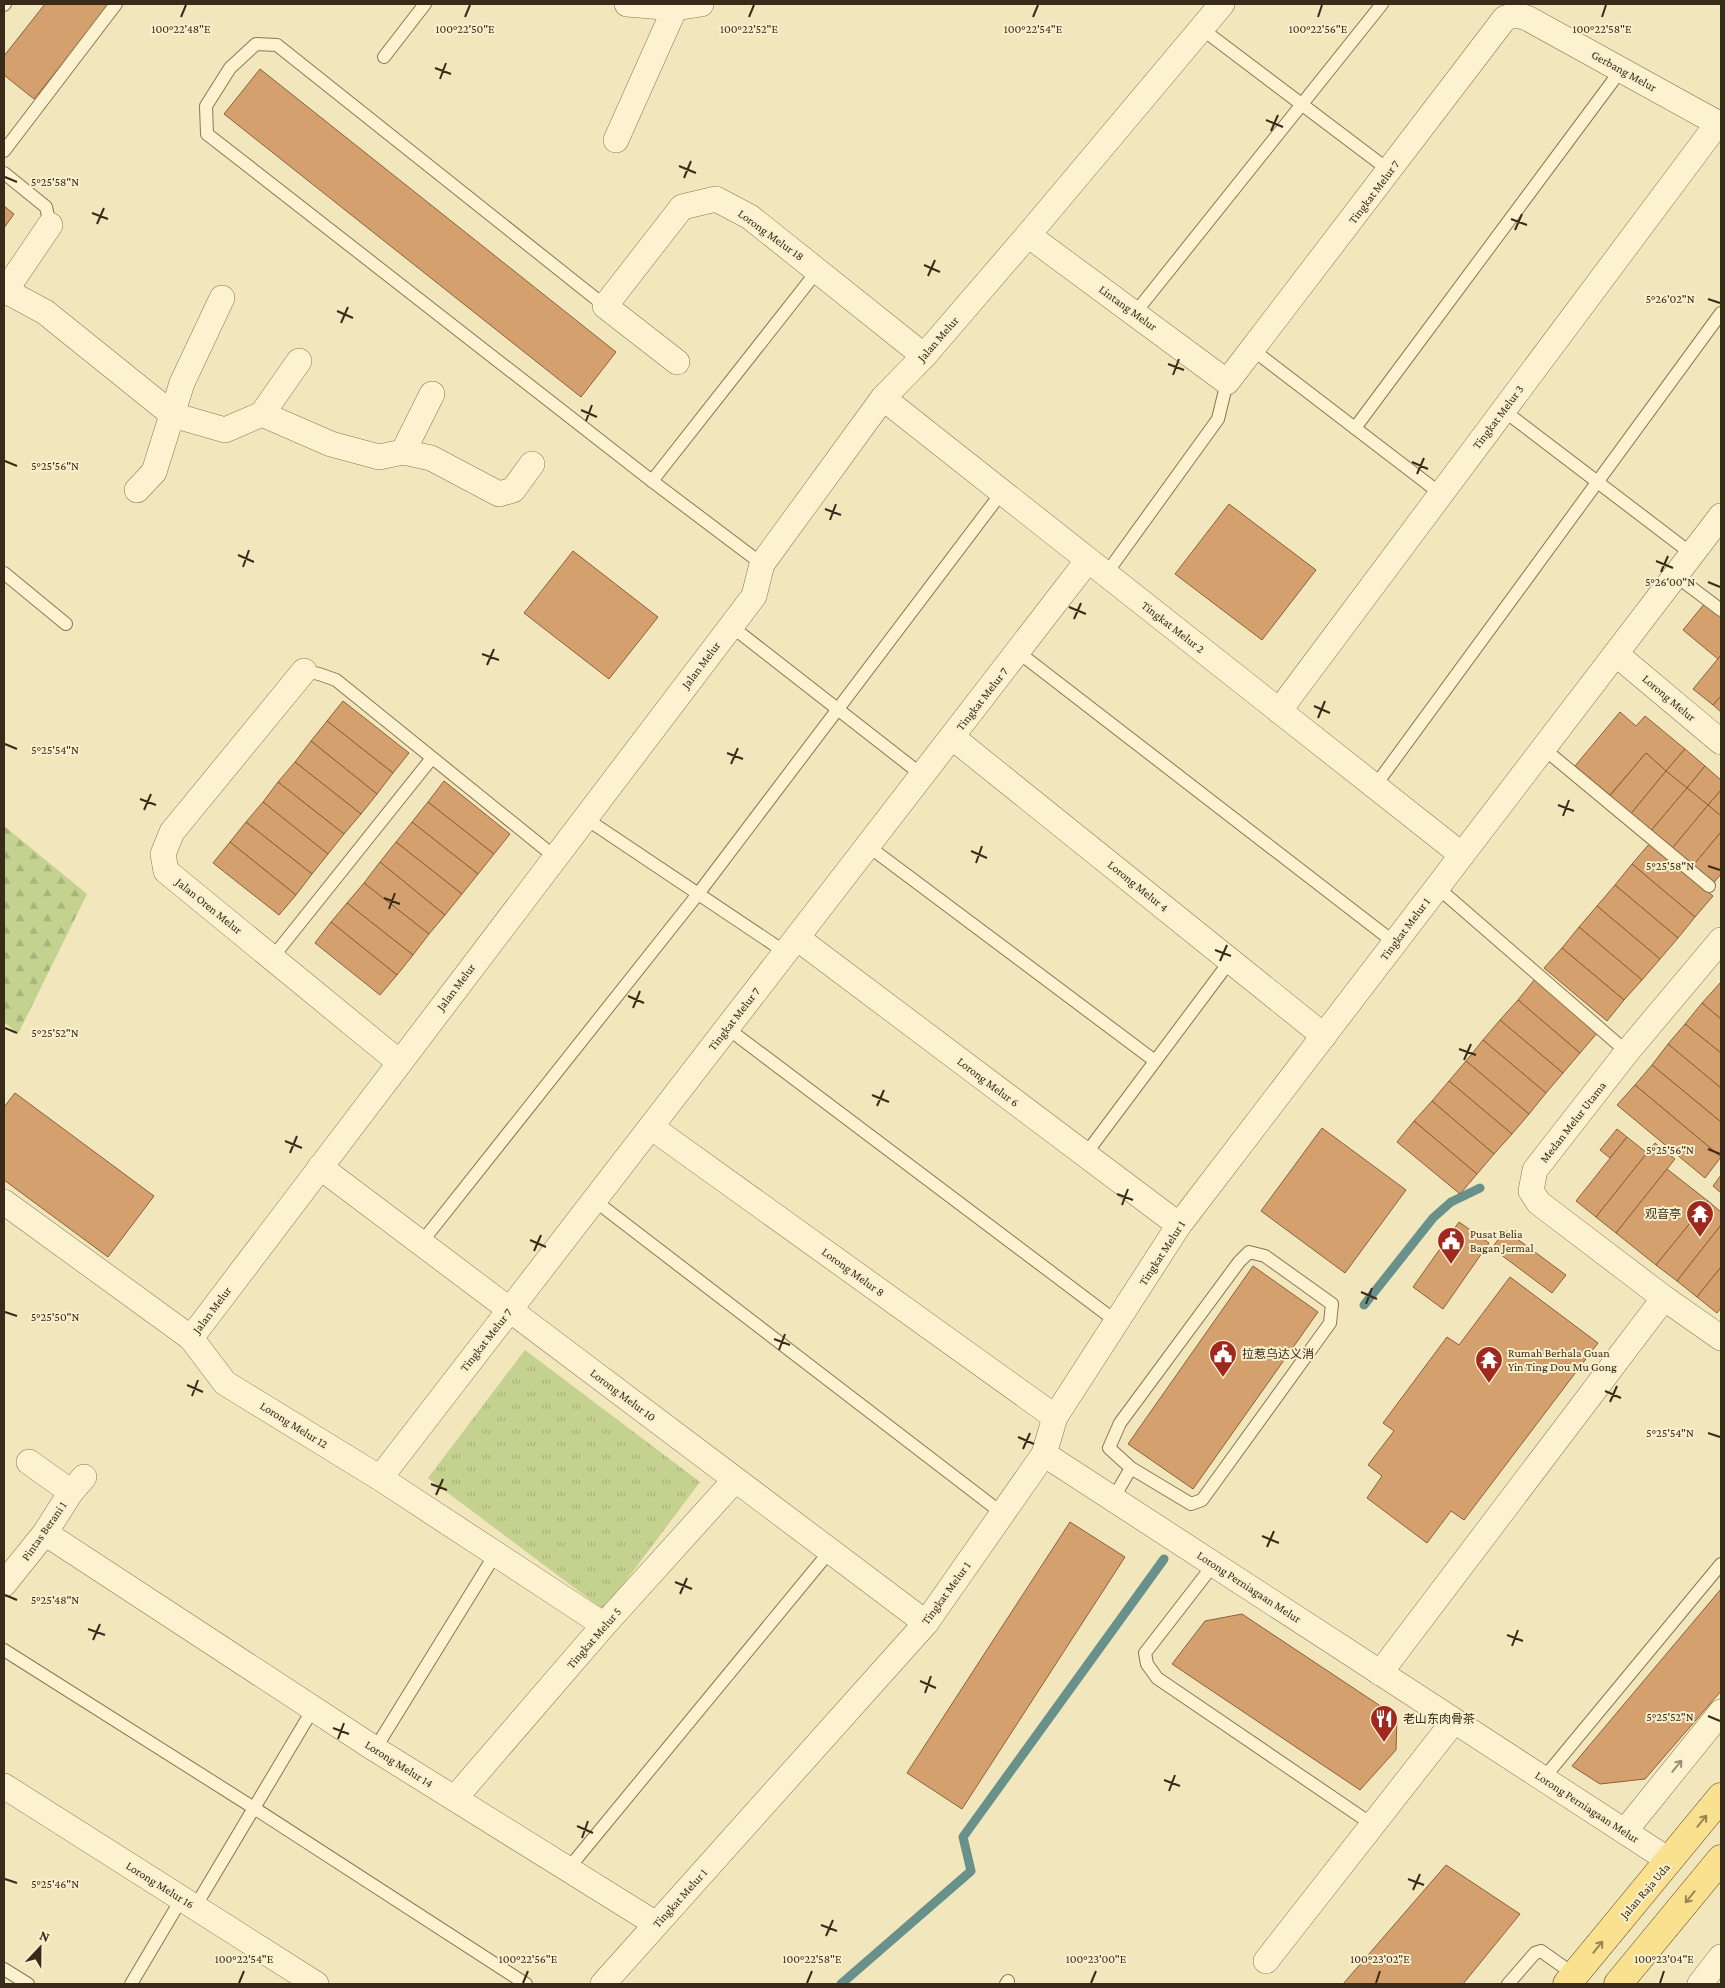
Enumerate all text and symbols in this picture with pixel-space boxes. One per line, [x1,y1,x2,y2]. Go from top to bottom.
text: 100°22'48"E [151,22,211,36]
text: 100°22'50"E [435,22,495,36]
text: 100°22'52"E [720,22,778,36]
text: 100°22'54"E [1004,22,1063,36]
text: 100°22'56"E [1289,22,1348,36]
text: 100°22'58"E [1573,22,1632,36]
street label: Gerbang Melur [1589,47,1660,95]
street label: Tingkat Melur 7 [1345,157,1403,227]
text: 5°25'58"N [31,175,79,189]
street label: Lorong Melur 18 [735,206,807,264]
street label: Lintang Melur [1096,282,1160,334]
text: 5°26'02"N [1645,292,1695,306]
street label: Jalan Melur [914,313,962,365]
street label: Tingkat Melur 3 [1469,382,1527,452]
text: 5°25'56"N [31,459,79,473]
text: 5°26'00"N [1645,575,1695,589]
street label: Tingkat Melur 2 [1139,598,1208,656]
street label: Jalan Melur [678,638,724,692]
street label: Tingkat Melur 7 [953,664,1011,733]
street label: Lorong Melur [1639,672,1699,725]
text: 5°25'54"N [31,743,79,757]
street label: Lorong Melur 4 [1105,857,1171,915]
text: 5°25'58"N [1646,859,1694,873]
street label: Jalan Oren Melur [172,874,246,938]
street label: Tingkat Melur 1 [1377,895,1433,963]
street label: Jalan Melur [433,960,479,1014]
street label: Tingkat Melur 7 [705,984,763,1053]
text: 5°25'52"N [31,1026,79,1040]
street label: Lorong Melur 6 [954,1054,1022,1110]
street label: Medan Melur Utama [1537,1078,1609,1165]
text: 5°25'56"N [1646,1143,1694,1157]
temple icon: 观音亭 [1685,1199,1715,1238]
place label: 观音亭 [1645,1207,1681,1221]
street label: Tingkat Melur 1 [1136,1218,1188,1288]
public building icon: Pusat Belia Bagan Jermal [1436,1226,1466,1265]
place label: Pusat Belia Bagan Jermal [1470,1227,1534,1255]
street label: Lorong Melur 8 [819,1245,887,1299]
street label: Jalan Melur [189,1283,235,1337]
street label: Tingkat Melur 7 [457,1305,515,1374]
text: 5°25'50"N [31,1310,79,1324]
public building icon: 拉惹乌达义消 [1208,1339,1238,1378]
temple icon: Rumah Berhala Guan Yin Ting Dou Mu Gong [1474,1345,1504,1384]
place label: Rumah Berhala Guan Yin Ting Dou Mu Gong [1508,1346,1617,1374]
place label: 拉惹乌达义消 [1242,1347,1314,1361]
street label: Lorong Melur 10 [587,1366,659,1424]
street label: Lorong Melur 12 [257,1399,331,1452]
text: 5°25'54"N [1646,1426,1694,1440]
street label: Pintas Berani 1 [18,1499,70,1563]
street label: Lorong Perniagaan Melur [1194,1548,1304,1626]
street label: Tingkat Melur 1 [918,1559,974,1627]
text: 5°25'48"N [31,1593,79,1607]
street label: Tingkat Melur 5 [564,1605,624,1671]
restaurant icon: 老山东肉骨茶 [1369,1704,1399,1743]
text: 5°25'52"N [1646,1710,1694,1724]
place label: 老山东肉骨茶 [1403,1712,1475,1726]
street label: Lorong Melur 14 [362,1737,436,1791]
one-way arrow [1672,1760,1683,1773]
street label: Lorong Perniagaan Melur [1532,1768,1642,1846]
one-way arrow [1696,1815,1707,1828]
street label: Lorong Melur 16 [123,1858,197,1912]
street label: Jalan Raja Uda [1616,1860,1673,1922]
street label: Tingkat Melur 1 [650,1866,710,1930]
text: 5°25'46"N [31,1877,79,1891]
one-way arrow [1685,1890,1696,1903]
north arrow [15,1923,65,1973]
text: N [37,1927,53,1945]
one-way arrow [1593,1940,1604,1953]
text: 100°22'54"E [215,1952,274,1966]
text: 100°22'56"E [499,1952,558,1966]
text: 100°22'58"E [783,1952,842,1966]
text: 100°23'00"E [1066,1952,1127,1966]
text: 100°23'02"E [1350,1952,1410,1966]
text: 100°23'04"E [1634,1952,1694,1966]

